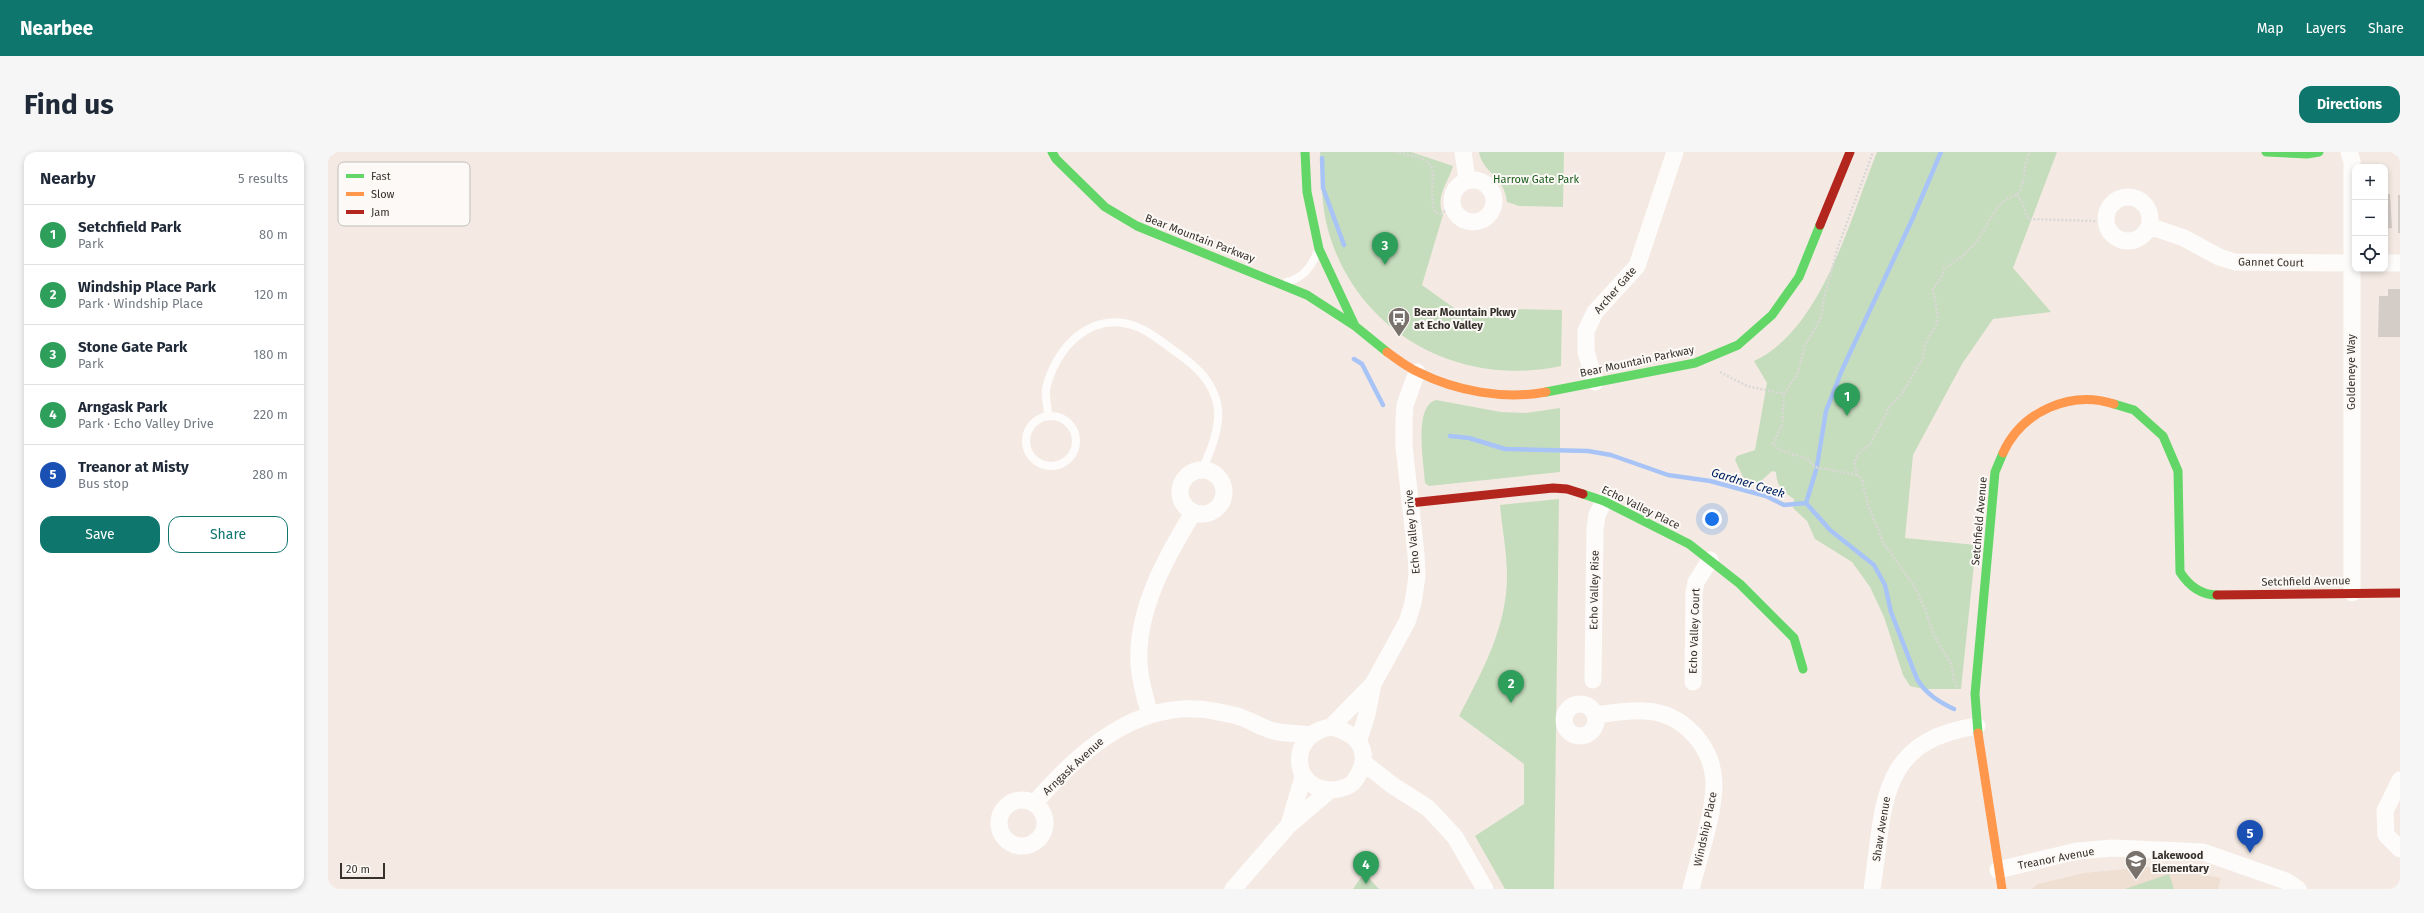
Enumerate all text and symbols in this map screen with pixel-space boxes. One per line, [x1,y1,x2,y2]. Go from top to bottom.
text: Nearbee [20,17,93,40]
text: Map [2257,20,2283,37]
text: Layers [2305,20,2346,37]
text: Share [2368,20,2404,37]
button: Directions [2299,86,2400,123]
text: Find us [24,88,114,121]
legend [338,162,470,226]
map controls [2352,164,2388,272]
button: + [2352,164,2388,200]
text: Nearby [40,168,95,189]
text: Fast [371,170,391,183]
text: 5 results [238,171,288,186]
park label: Harrow Gate Park [1493,173,1579,186]
text: Slow [371,188,395,201]
button: − [2352,200,2388,236]
text: Jam [371,206,390,219]
street label: Bear Mountain Parkway [1143,212,1257,266]
text: Setchfield Park [78,218,181,236]
text: 1 [50,227,56,242]
text: 80 m [259,227,288,242]
pin: 3 [1372,232,1398,265]
text: Park [78,236,104,251]
button: locate [2352,236,2388,272]
street label: Gannet Court [2238,255,2304,270]
street label: Archer Gate [1592,264,1639,316]
text: Windship Place Park [78,278,216,296]
text: 2 [50,287,56,302]
text: 120 m [254,287,288,302]
text: Park · Windship Place [78,296,203,311]
bus stop icon: Bear Mountain Pkwy at Echo Valley [1386,305,1412,338]
place label: Bear Mountain Pkwy at Echo Valley [1414,306,1516,332]
street label: Goldeneye Way [2345,334,2358,410]
text: Stone Gate Park [78,338,187,356]
street label: Bear Mountain Parkway [1579,343,1696,380]
text: 3 [50,347,56,362]
text: 180 m [253,347,288,362]
text: Park [78,356,104,371]
pin: 1 [1834,383,1860,416]
text: Arngask Park [78,398,167,416]
text: 4 [49,407,57,422]
text: 220 m [253,407,288,422]
text: Park · Echo Valley Drive [78,416,214,431]
text: Treanor at Misty [78,458,189,476]
water label: Gardner Creek [1710,465,1787,501]
text: 5 [50,467,56,482]
text: 280 m [253,467,288,482]
text: Bus stop [78,476,129,491]
street label: Setchfield Avenue [1969,476,1990,566]
street label: Echo Valley Place [1600,483,1682,532]
street label: Echo Valley Drive [1402,489,1423,575]
your location [1702,509,1722,529]
button: Save [40,516,160,553]
button: Share [168,516,288,553]
street label: Echo Valley Rise [1587,550,1602,630]
street label: Setchfield Avenue [2261,574,2351,589]
street label: Echo Valley Court [1687,588,1702,674]
pin: 2 [1498,670,1524,703]
street label: Arngask Avenue [1040,735,1107,798]
street label: Windship Place [1691,791,1720,868]
street label: Shaw Avenue [1870,796,1893,863]
pin: 5 [2237,820,2263,853]
street label: Treanor Avenue [2017,845,2095,872]
school or university icon: Lakewood Elementary [2123,848,2149,881]
place label: Lakewood Elementary [2152,849,2209,875]
pin: 4 [1353,851,1379,884]
scale bar [340,861,385,880]
text: 20 m [346,863,370,876]

